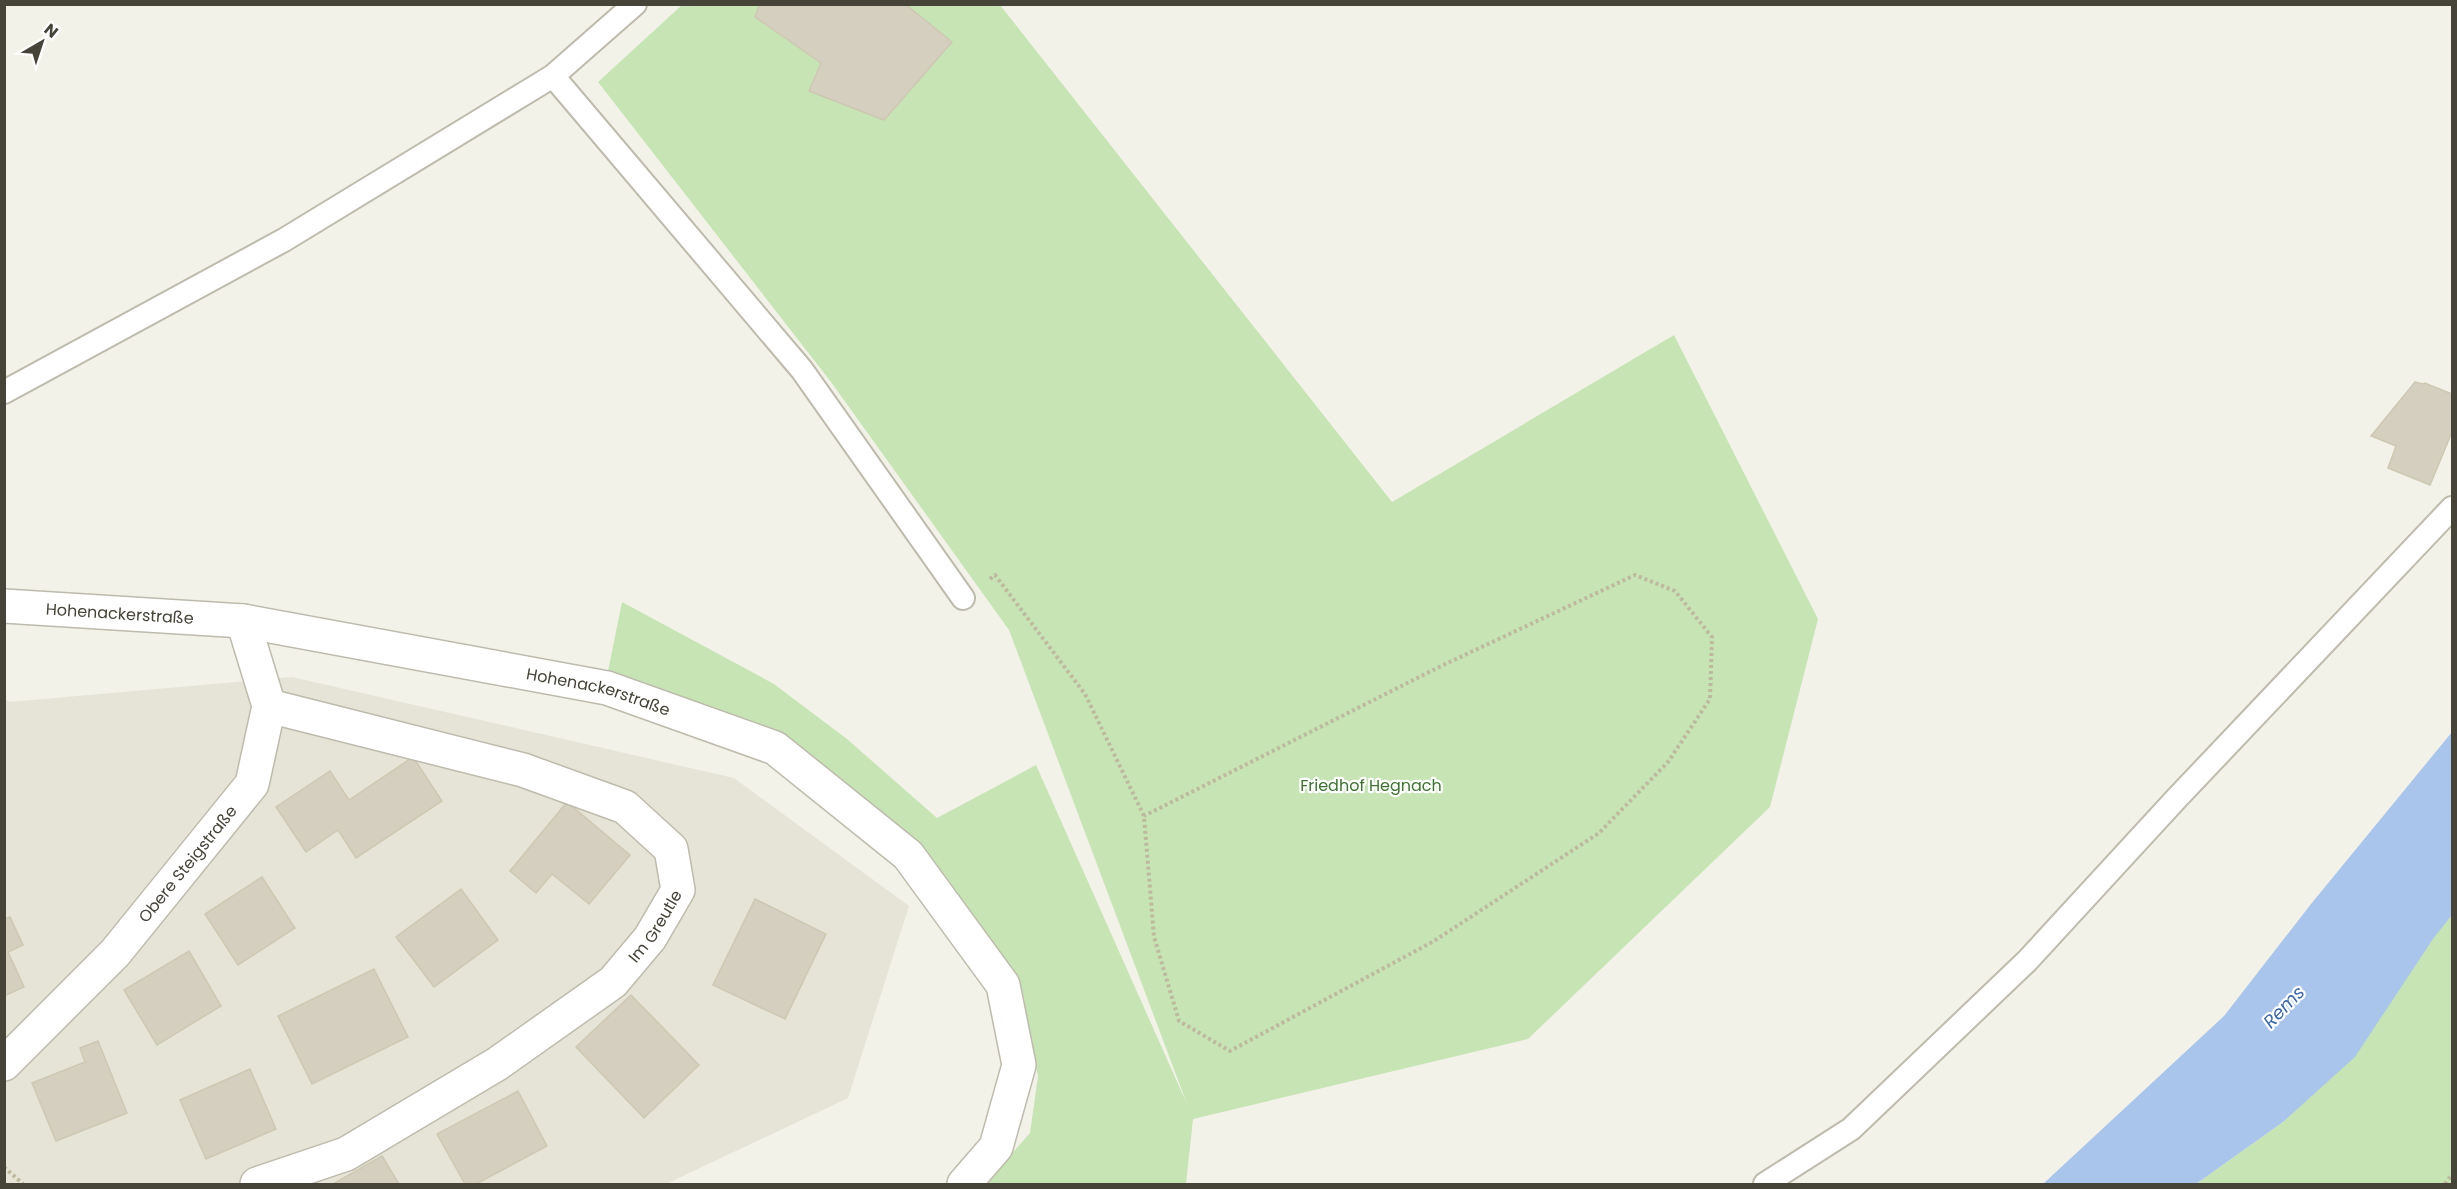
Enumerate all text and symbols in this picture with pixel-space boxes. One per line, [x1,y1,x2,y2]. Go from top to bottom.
north arrow [12,12,72,72]
text: N [39,18,63,43]
street label: Hohenackerstraße [45,598,195,630]
street label: Hohenackerstraße [524,662,673,722]
park label: Friedhof Hegnach [1300,774,1442,797]
street label: Obere Steigstraße [133,800,243,928]
street label: Im Greutle [623,886,688,968]
water label: Rems [2257,980,2310,1033]

